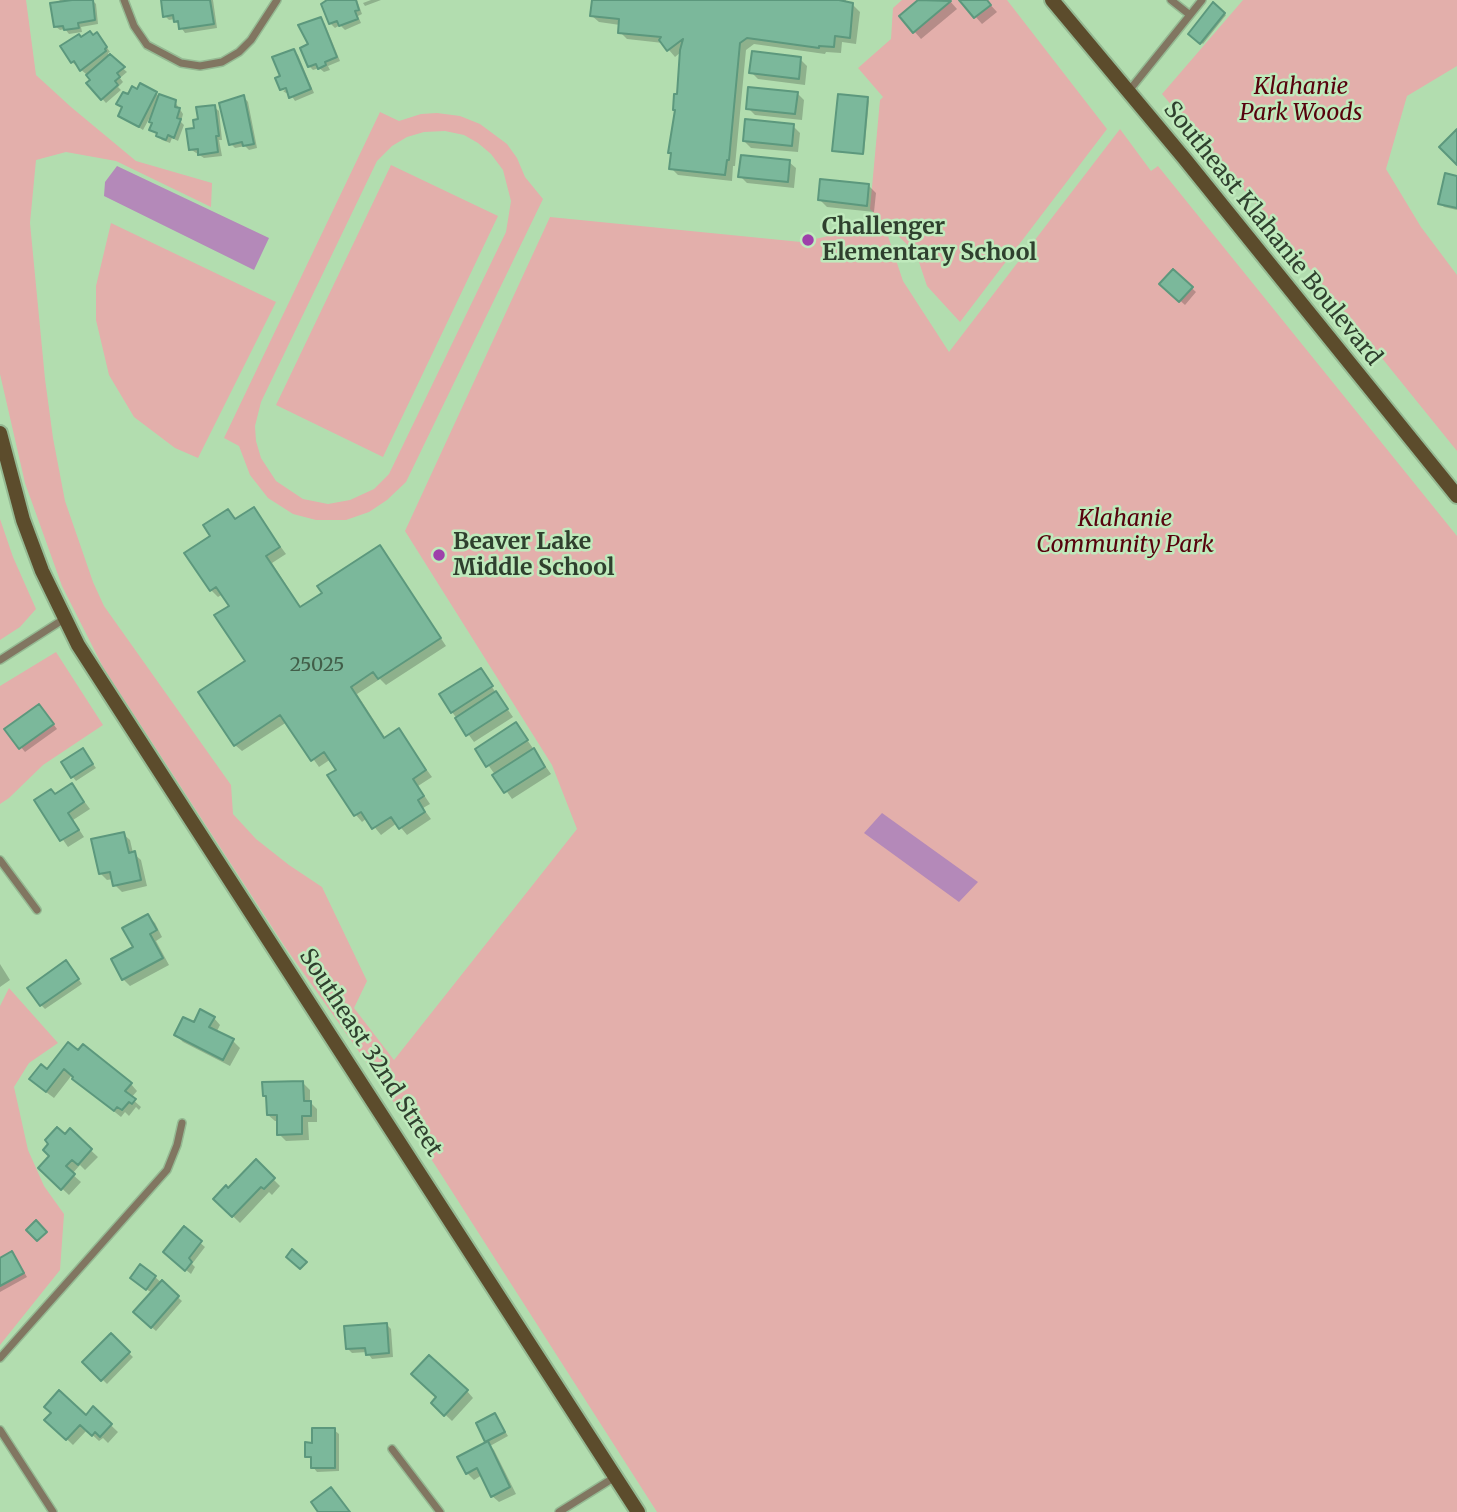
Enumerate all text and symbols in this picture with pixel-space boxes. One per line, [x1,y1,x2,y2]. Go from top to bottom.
park label: Klahanie Park Woods [1240,73,1362,127]
street label: Southeast Klahanie Boulevard [1157,97,1387,371]
place label: Challenger Elementary School [822,213,1037,267]
marker: Challenger Elementary School [800,232,816,248]
park label: Klahanie Community Park [1036,505,1214,559]
place label: Beaver Lake Middle School [453,528,614,582]
marker: Beaver Lake Middle School [431,547,447,563]
house number: 25025 [290,655,344,677]
street label: Southeast 32nd Street [293,944,447,1162]

